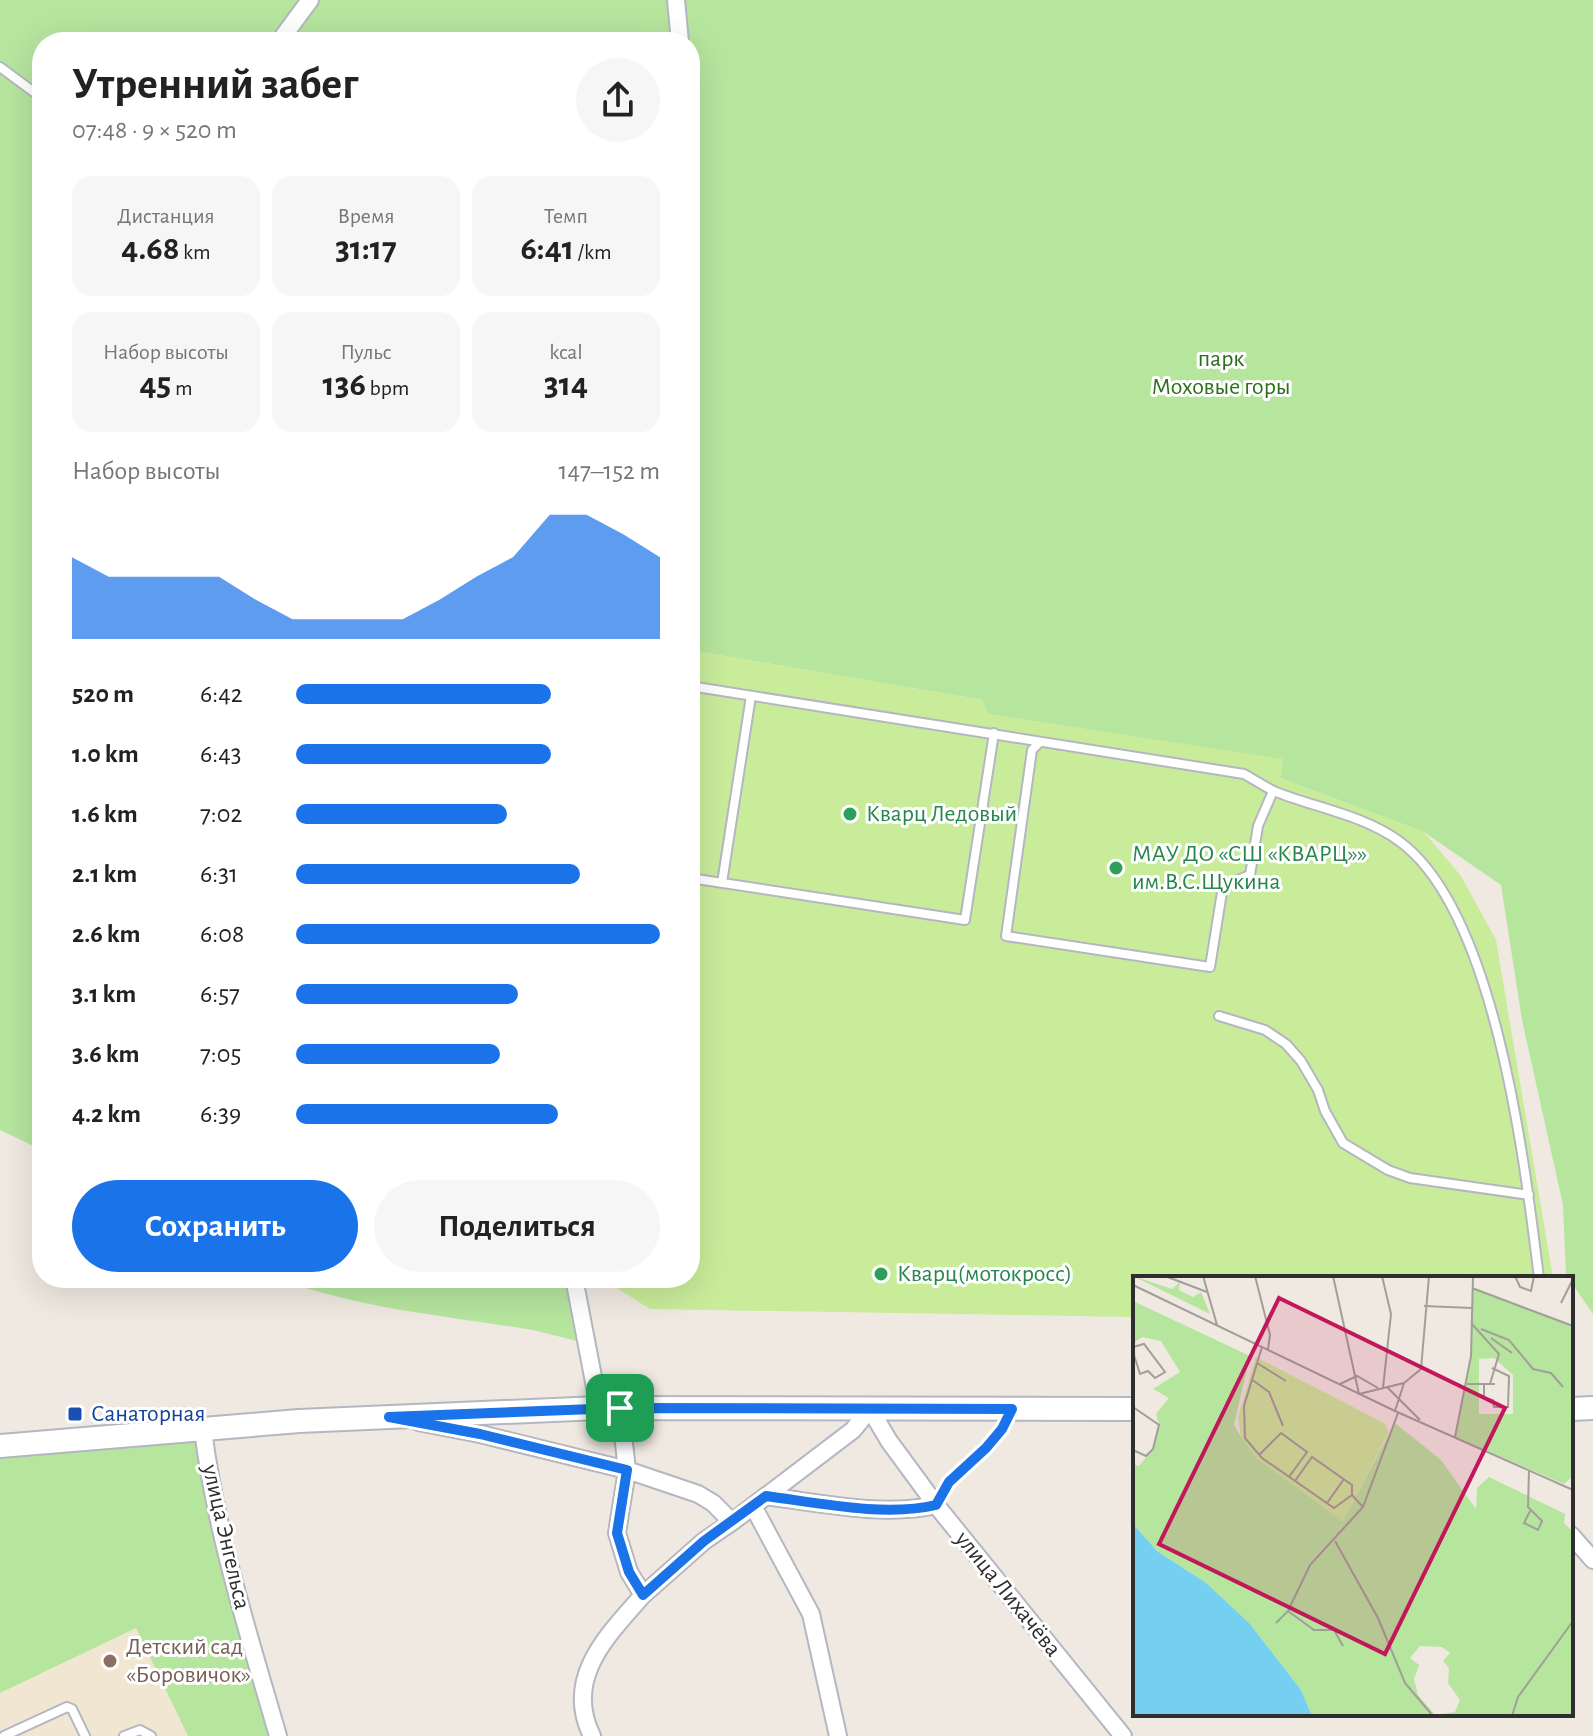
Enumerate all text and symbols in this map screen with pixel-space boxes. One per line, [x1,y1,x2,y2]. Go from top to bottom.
button: share [576,58,660,142]
text: Утренний забег [72,63,358,107]
text: 07:48 · 9 × 520 m [72,117,237,143]
text: Дистанция [117,205,215,227]
text: Время [337,205,395,227]
text: Темп [544,205,588,227]
text: 4.68 [121,232,179,266]
text: 31:17 [335,232,397,266]
text: 6:41 [520,232,574,266]
text: km [179,241,211,263]
text: /km [574,241,612,263]
text: Набор высоты [103,341,229,363]
text: Пульс [340,341,392,363]
text: kcal [549,341,583,363]
park label: парк Моховые горы [1152,347,1290,399]
text: 45 [139,368,171,402]
text: 136 [323,368,366,402]
text: 314 [544,368,588,402]
text: m [171,377,193,399]
text: bpm [366,377,409,399]
text: Набор высоты [72,458,221,484]
text: 147–152 m [559,458,660,484]
text: 520 m [72,681,134,707]
text: 6:42 [200,681,243,707]
text: 1.0 km [72,741,139,767]
text: 6:43 [200,741,241,767]
text: 1.6 km [72,801,138,827]
text: 7:02 [200,801,242,827]
place label: Кварц Ледовый [866,802,1017,826]
marker: Кварц Ледовый [841,805,859,823]
place label: МАУ ДО «СШ «КВАРЦ»» им.В.С.Щукина [1132,842,1367,894]
marker: МАУ ДО «СШ «КВАРЦ»» им.В.С.Щукина [1107,859,1125,877]
text: 2.1 km [72,861,137,887]
text: 6:31 [200,861,238,887]
text: 2.6 km [72,921,141,947]
text: 6:08 [200,921,244,947]
text: 3.1 km [72,981,136,1007]
text: 6:57 [200,981,240,1007]
text: 3.6 km [72,1041,140,1067]
text: 7:05 [200,1041,241,1067]
text: 4.2 km [72,1101,141,1127]
text: 6:39 [200,1101,241,1127]
button: Сохранить [72,1180,358,1272]
button: Поделиться [374,1180,660,1272]
place label: Кварц(мотокросс) [897,1262,1072,1286]
marker: Кварц(мотокросс) [872,1265,890,1283]
inset map [1133,1276,1573,1716]
pin [586,1374,654,1442]
icon: arrive [598,1386,642,1430]
place label: Санаторная [91,1402,205,1426]
marker: Санаторная [66,1405,84,1423]
street label: улица Энгельса [197,1461,254,1612]
street label: улица Лихачёва [950,1526,1066,1661]
place label: Детский сад «Боровичок» [126,1635,251,1687]
marker: Детский сад «Боровичок» [101,1652,119,1670]

